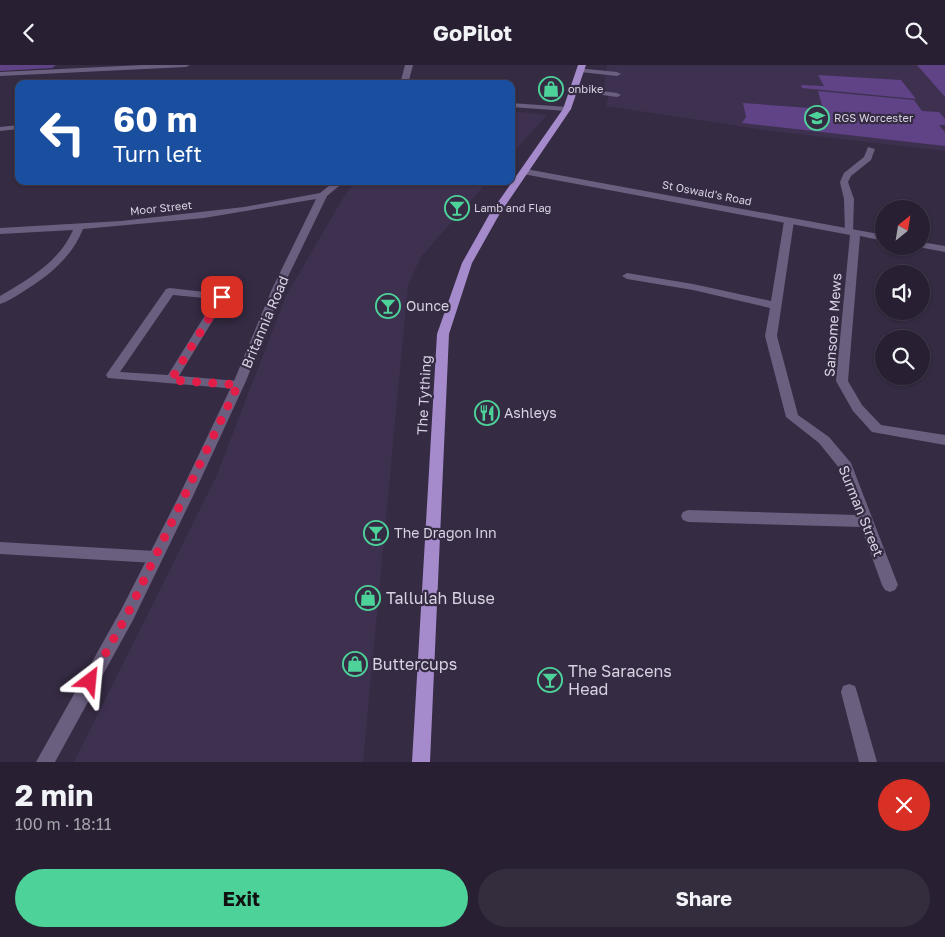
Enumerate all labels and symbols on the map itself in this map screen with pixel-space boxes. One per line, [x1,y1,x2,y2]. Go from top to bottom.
shop icon: onbike [538,76,564,102]
place label: onbike [568,82,603,95]
school or university icon: RGS Worcester [804,105,830,131]
place label: RGS Worcester [834,111,914,124]
street label: St Oswald's Road [661,177,753,208]
bar icon: Lamb and Flag [444,195,470,221]
street label: Moor Street [129,198,193,217]
north arrow [875,200,930,255]
place label: Lamb and Flag [474,201,551,214]
street label: Sansome Mews [820,272,845,377]
street label: Britannia Road [237,273,292,371]
pin [201,276,243,318]
bar icon: Ounce [375,293,401,319]
place label: Ounce [406,297,449,314]
street label: The Tything [413,355,434,435]
restaurant icon: Ashleys [474,400,500,426]
place label: Ashleys [504,404,557,421]
street label: Surman Street [835,463,887,559]
bar icon: The Dragon Inn [363,520,389,546]
place label: The Dragon Inn [394,524,497,541]
shop icon: Tallulah Bluse [355,585,381,611]
place label: Tallulah Bluse [386,588,495,608]
shop icon: Buttercups [342,651,368,677]
position arrow [63,654,115,706]
place label: Buttercups [372,654,457,674]
place label: The Saracens Head [568,661,672,699]
bar icon: The Saracens Head [537,667,563,693]

